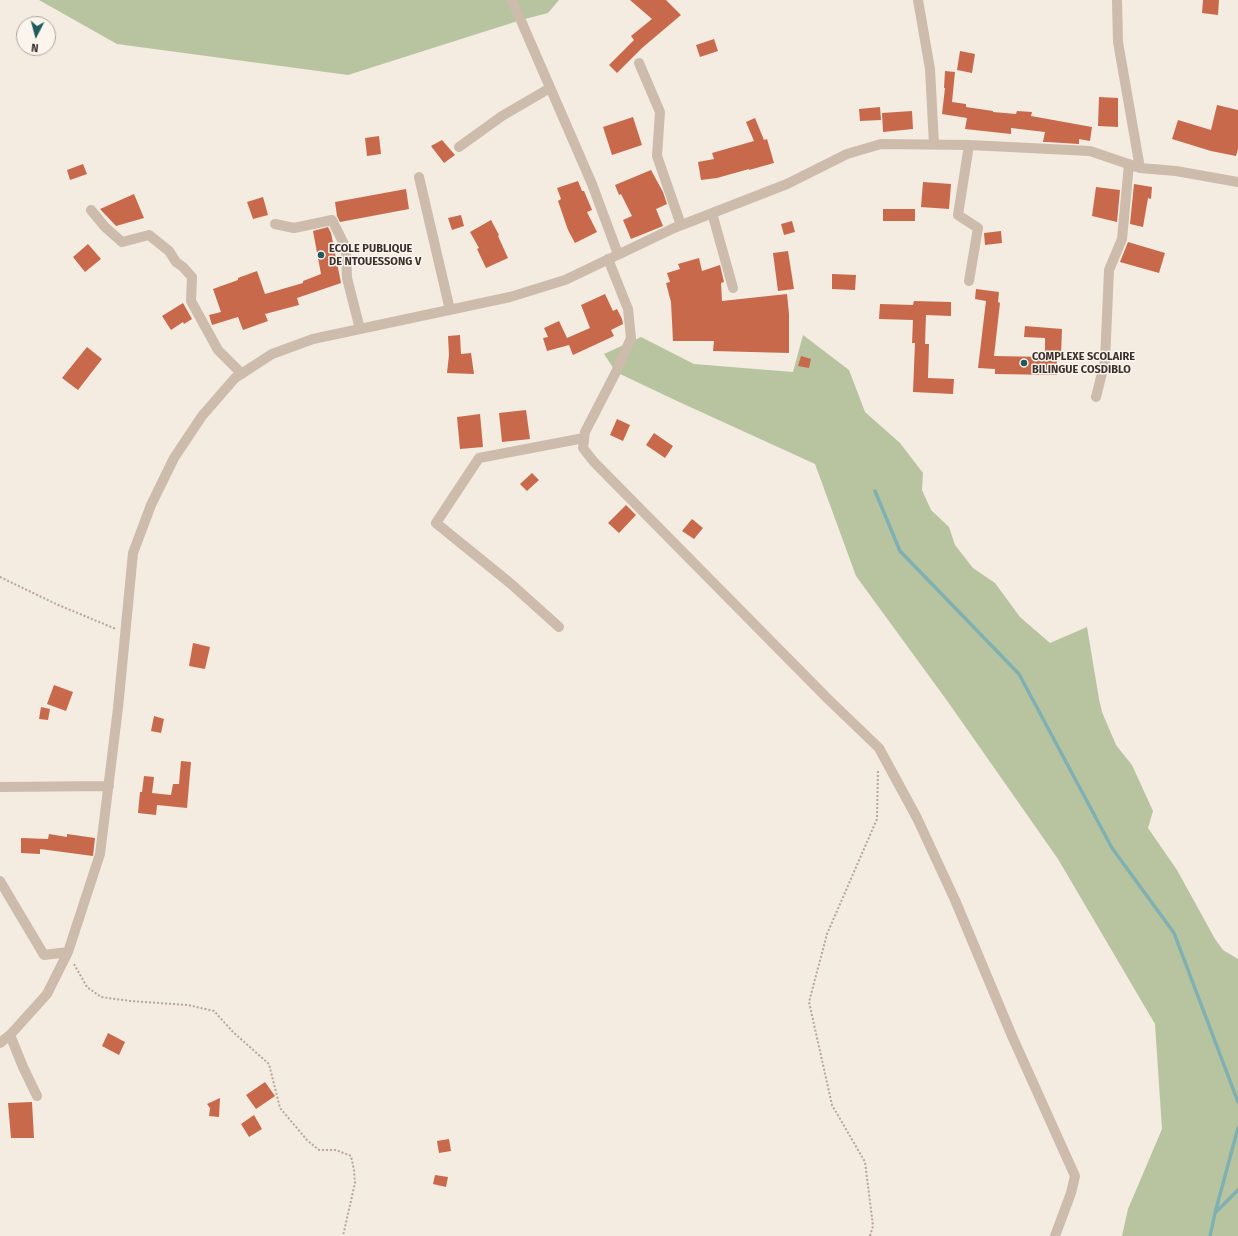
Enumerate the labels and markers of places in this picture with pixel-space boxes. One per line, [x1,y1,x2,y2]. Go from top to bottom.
place label: ECOLE PUBLIQUE DE NTOUESSONG V [329,242,421,268]
marker: ECOLE PUBLIQUE DE NTOUESSONG V [316,250,326,260]
place label: COMPLEXE SCOLAIRE BILINGUE COSDIBLO [1032,350,1135,376]
marker: COMPLEXE SCOLAIRE BILINGUE COSDIBLO [1019,358,1029,368]

